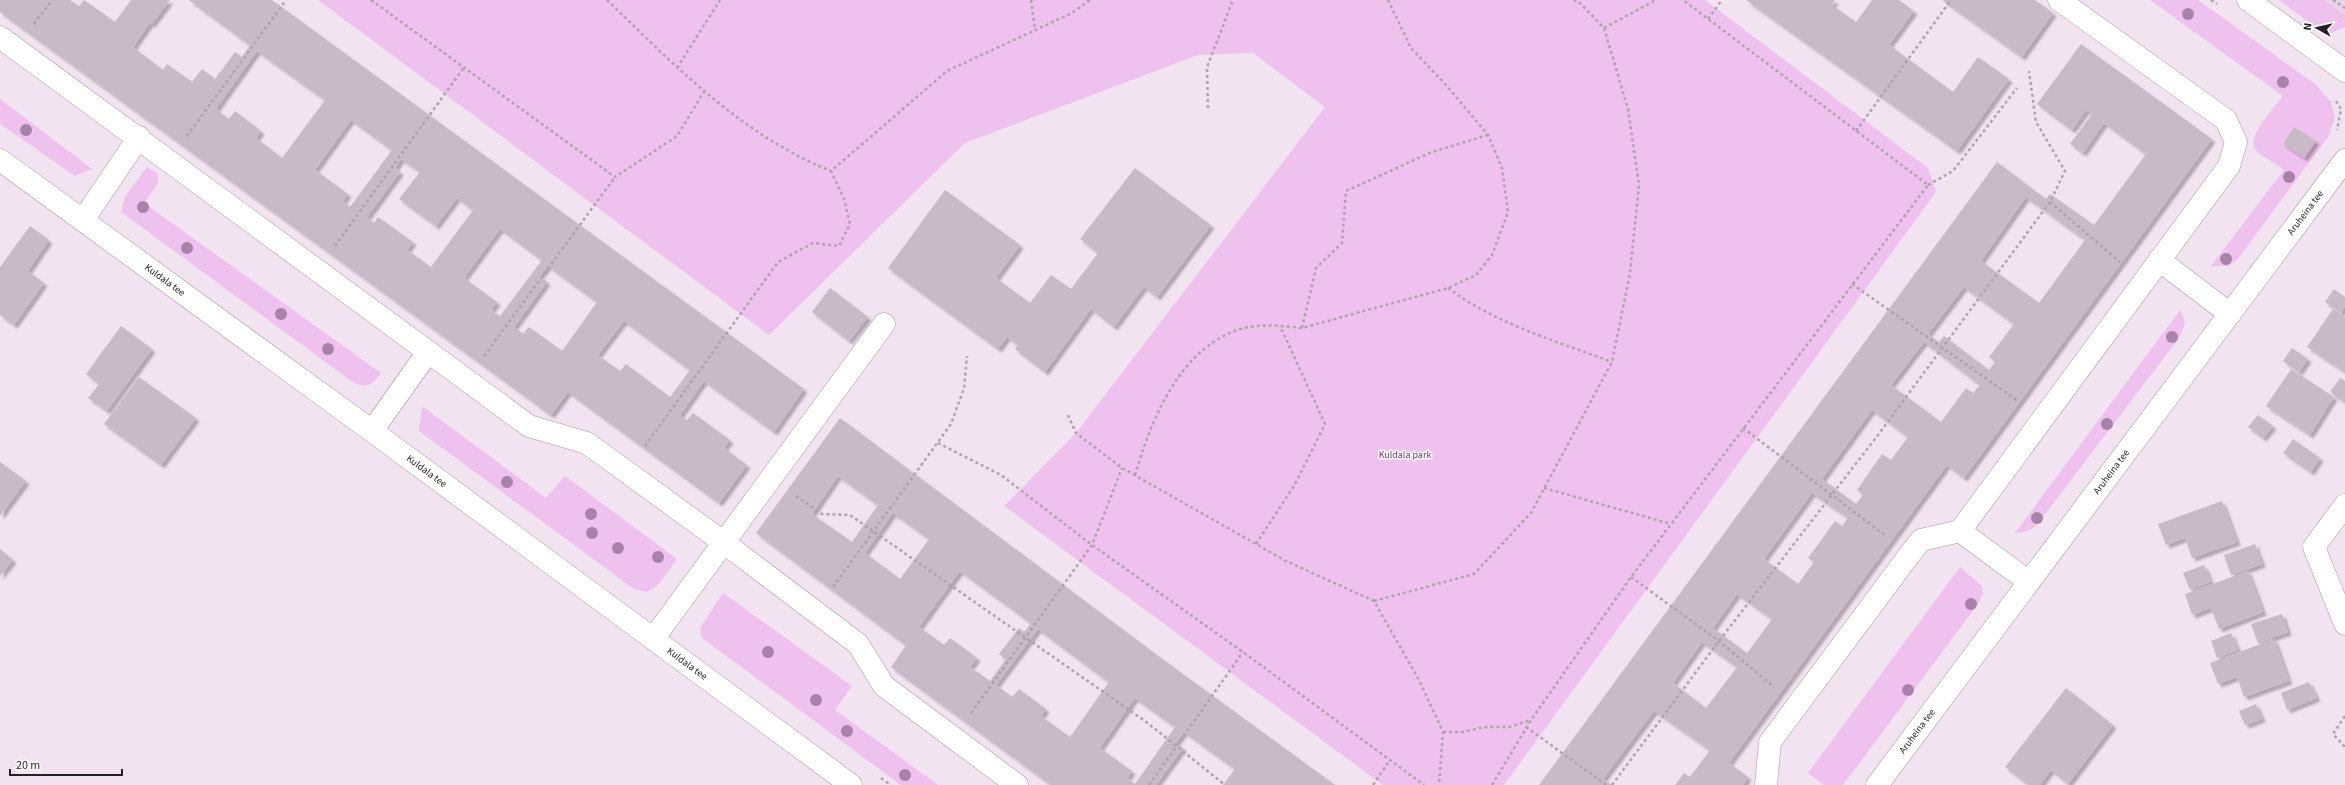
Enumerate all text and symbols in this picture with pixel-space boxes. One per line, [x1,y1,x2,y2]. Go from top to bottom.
north arrow [2297,8,2337,48]
text: N [2300,22,2316,31]
street label: Aruheina tee [2284,187,2327,238]
street label: Kuldala tee [142,261,188,300]
street label: Aruheina tee [2090,447,2133,497]
park label: Kuldala park [1379,448,1431,462]
street label: Kuldala tee [403,452,450,491]
street label: Kuldala tee [664,644,710,683]
street label: Aruheina tee [1896,706,1939,757]
scale bar [10,751,122,777]
text: 20 m [16,757,40,774]

